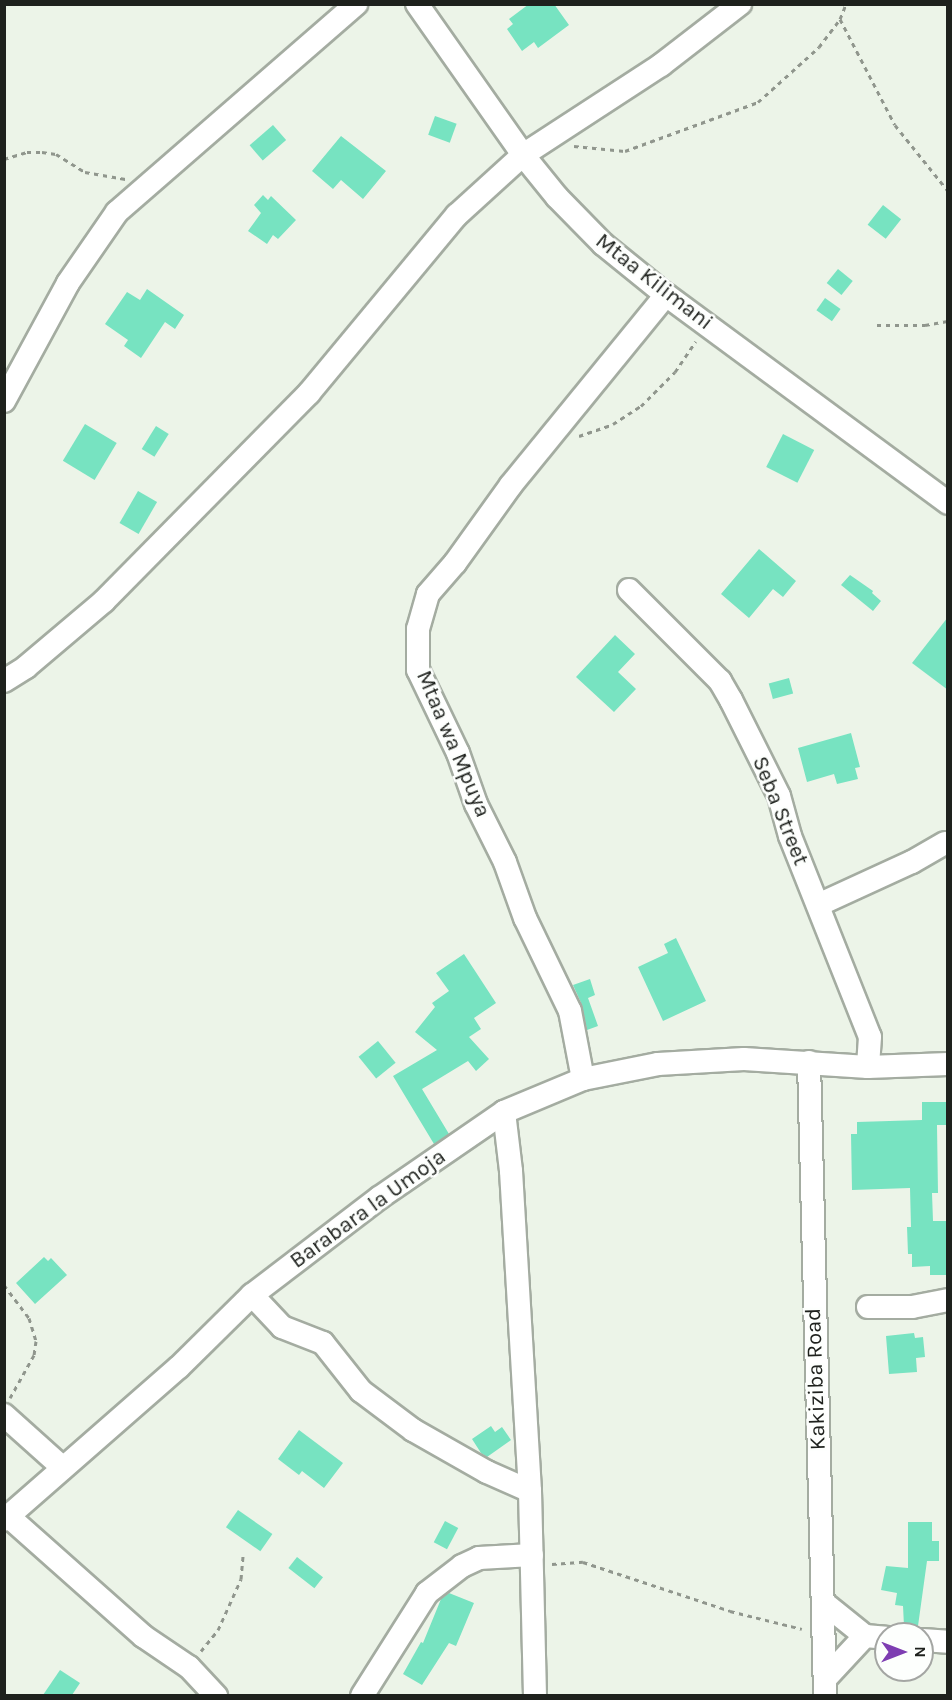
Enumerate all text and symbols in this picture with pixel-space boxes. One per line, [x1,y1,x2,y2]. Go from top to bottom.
street label: Mtaa Kilimani [590,228,718,336]
street label: Mtaa wa Mpuya [410,667,496,821]
street label: Seba Street [746,753,814,869]
street label: Barabara la Umoja [285,1144,451,1274]
street label: Kakiziba Road [800,1307,832,1451]
north arrow [874,1622,934,1682]
text: N [911,1646,930,1658]

